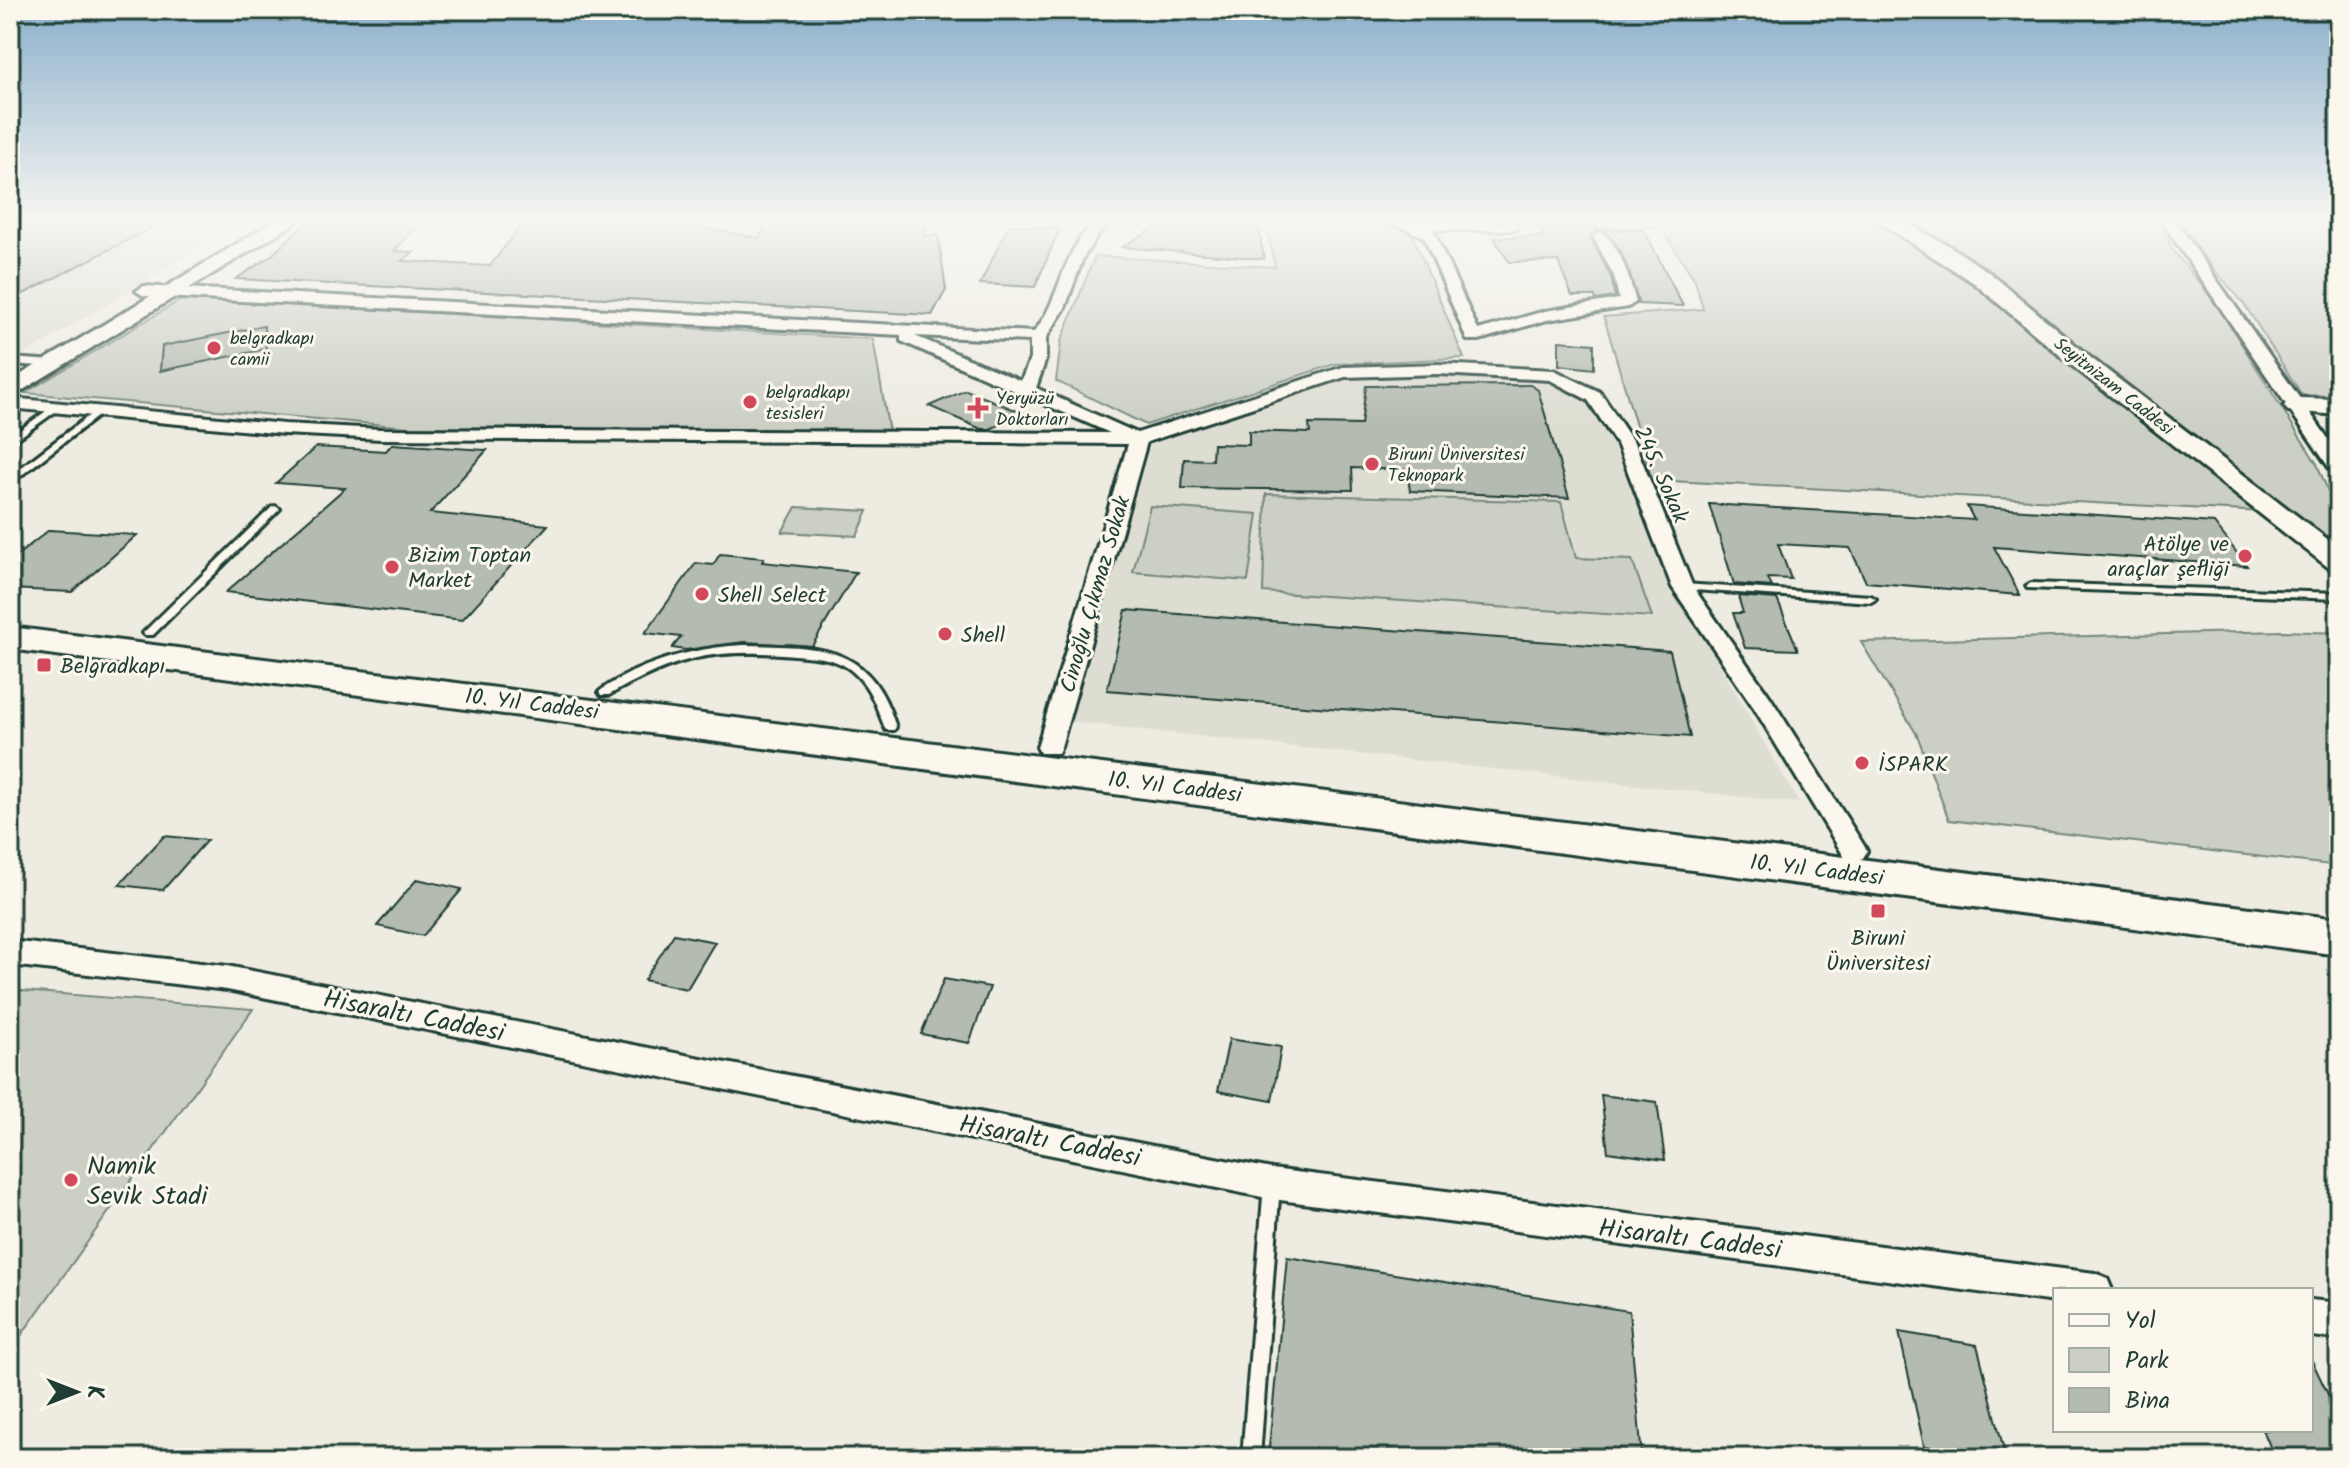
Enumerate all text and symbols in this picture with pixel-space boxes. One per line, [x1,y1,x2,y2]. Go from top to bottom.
place label: belgradkapı camii [230,325,314,375]
street label: Seyitnizam Caddesi [2046,331,2180,444]
marker: belgradkapı camii [205,339,223,357]
place label: belgradkapı tesisleri [766,379,850,429]
place label: Yeryüzü Doktorları [996,385,1069,435]
marker: belgradkapı tesisleri [741,393,759,411]
marker: Yeryüzü Doktorları [967,397,989,419]
street label: 245. Sokak [1623,421,1697,530]
place label: Biruni Üniversitesi Teknopark [1388,441,1525,491]
marker: Biruni Üniversitesi Teknopark [1363,455,1381,473]
street label: Cinoğlu Çıkmaz Sokak [1052,491,1141,697]
place label: Atölye ve araçlar şefliği [2107,528,2230,588]
place label: Bizim Toptan Market [408,539,531,599]
marker: Atölye ve araçlar şefliği [2236,547,2254,565]
marker: Bizim Toptan Market [383,558,401,576]
place label: Shell Select [718,579,827,614]
marker: Shell Select [693,585,711,603]
place label: Shell [961,619,1006,654]
marker: Shell [936,625,954,643]
place label: Belgradkapı [60,650,165,685]
marker: Belgradkapı [35,656,53,674]
street label: 10. Yıl Caddesi [463,680,601,731]
place label: İSPARK [1878,748,1948,783]
marker: İSPARK [1853,754,1871,772]
street label: 10. Yıl Caddesi [1106,763,1244,814]
street label: 10. Yıl Caddesi [1748,846,1886,897]
marker: Biruni Üniversitesi [1869,902,1887,920]
place label: Biruni Üniversitesi [1826,922,1931,982]
street label: Hisaraltı Caddesi [319,979,510,1055]
street label: Hisaraltı Caddesi [955,1104,1146,1180]
place label: Namik Sevik Stadi [87,1146,209,1218]
marker: Namik Sevik Stadi [62,1171,80,1189]
street label: Hisaraltı Caddesi [1596,1208,1785,1272]
legend [2053,1288,2313,1432]
text: Yol [2125,1302,2156,1341]
text: Park [2125,1342,2169,1381]
north arrow [36,1352,116,1432]
text: Bina [2125,1382,2170,1421]
text: K [76,1385,111,1399]

